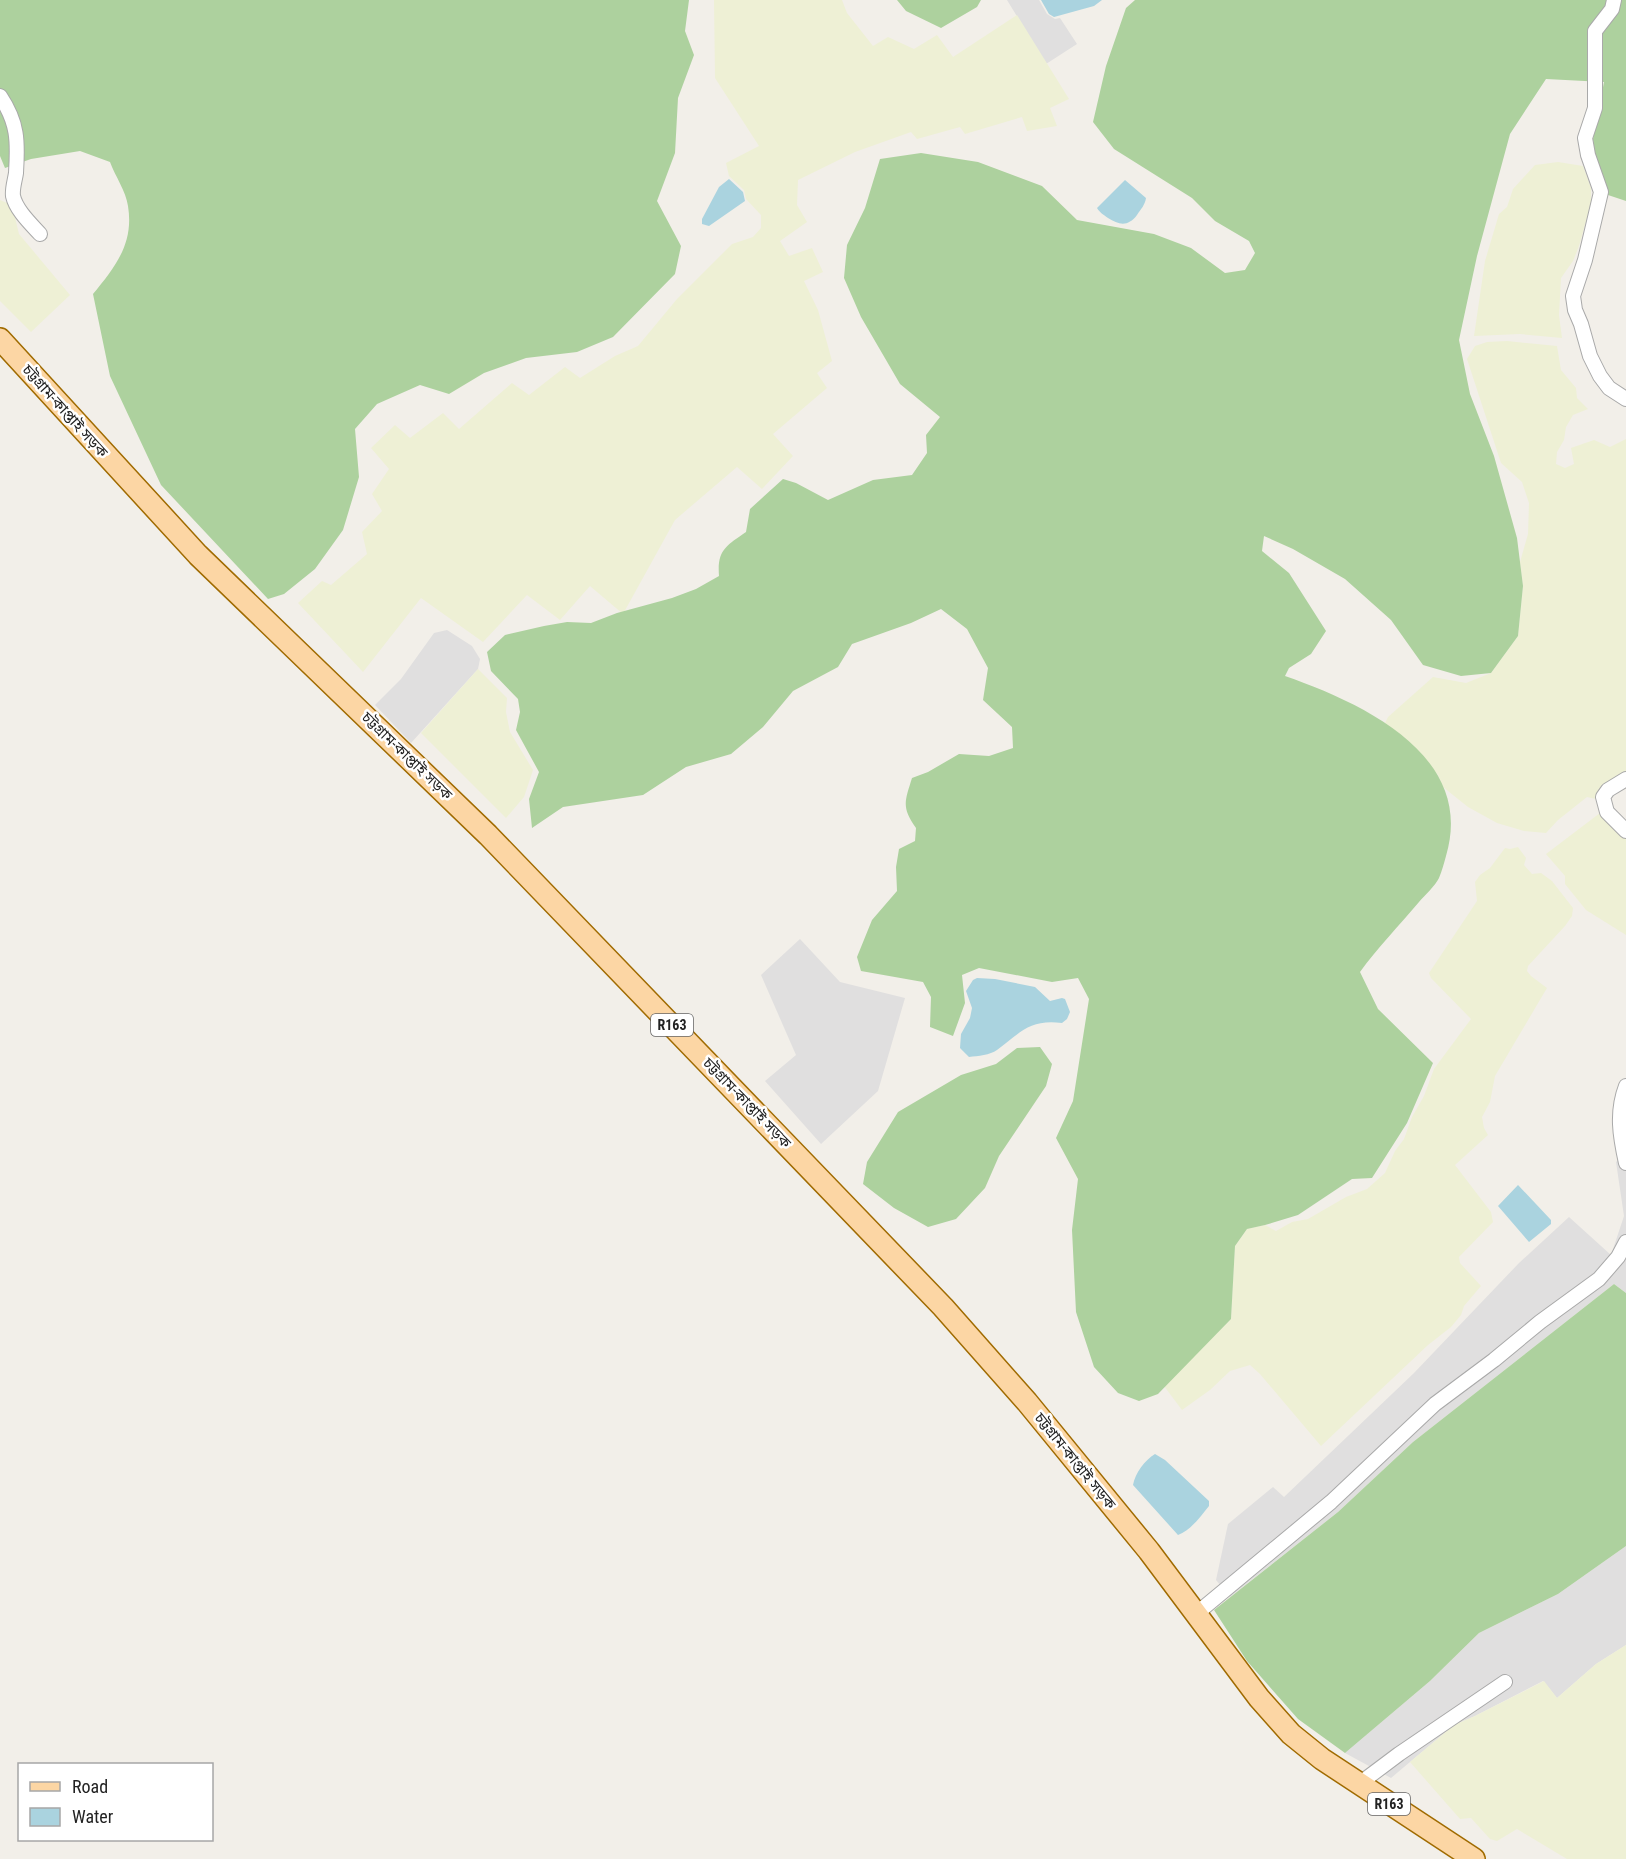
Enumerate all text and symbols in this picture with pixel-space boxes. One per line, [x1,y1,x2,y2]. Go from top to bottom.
street label: চট্টগ্রাম-কাপ্তাই সড়ক [18,360,112,462]
street label: চট্টগ্রাম-কাপ্তাই সড়ক [357,708,457,804]
road number: R163 [651,1014,693,1036]
street label: চট্টগ্রাম-কাপ্তাই সড়ক [699,1053,795,1153]
street label: চট্টগ্রাম-কাপ্তাই সড়ক [1030,1408,1120,1514]
legend [18,1763,213,1841]
text: Road [72,1776,108,1797]
road number: R163 [1368,1793,1410,1815]
text: Water [72,1806,114,1827]

